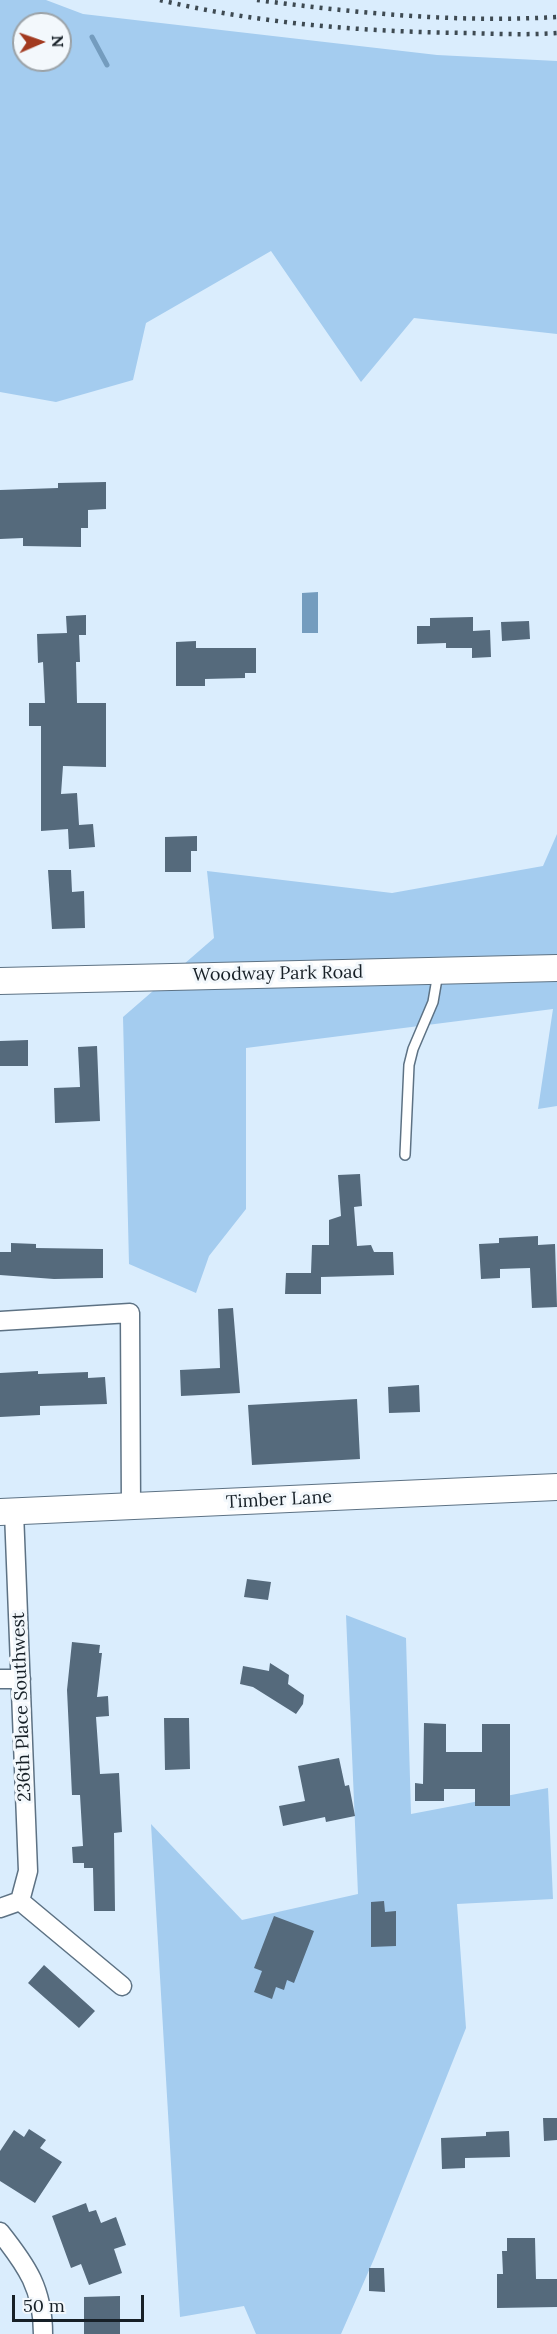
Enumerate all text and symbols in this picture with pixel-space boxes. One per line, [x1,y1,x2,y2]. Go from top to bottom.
north arrow [12,12,72,72]
text: N [48,35,68,48]
street label: Woodway Park Road [193,962,363,986]
street label: Timber Lane [225,1486,333,1514]
street label: 236th Place Southwest [8,1612,36,1802]
scale bar [15,2283,147,2321]
text: 50 m [23,2294,65,2317]

